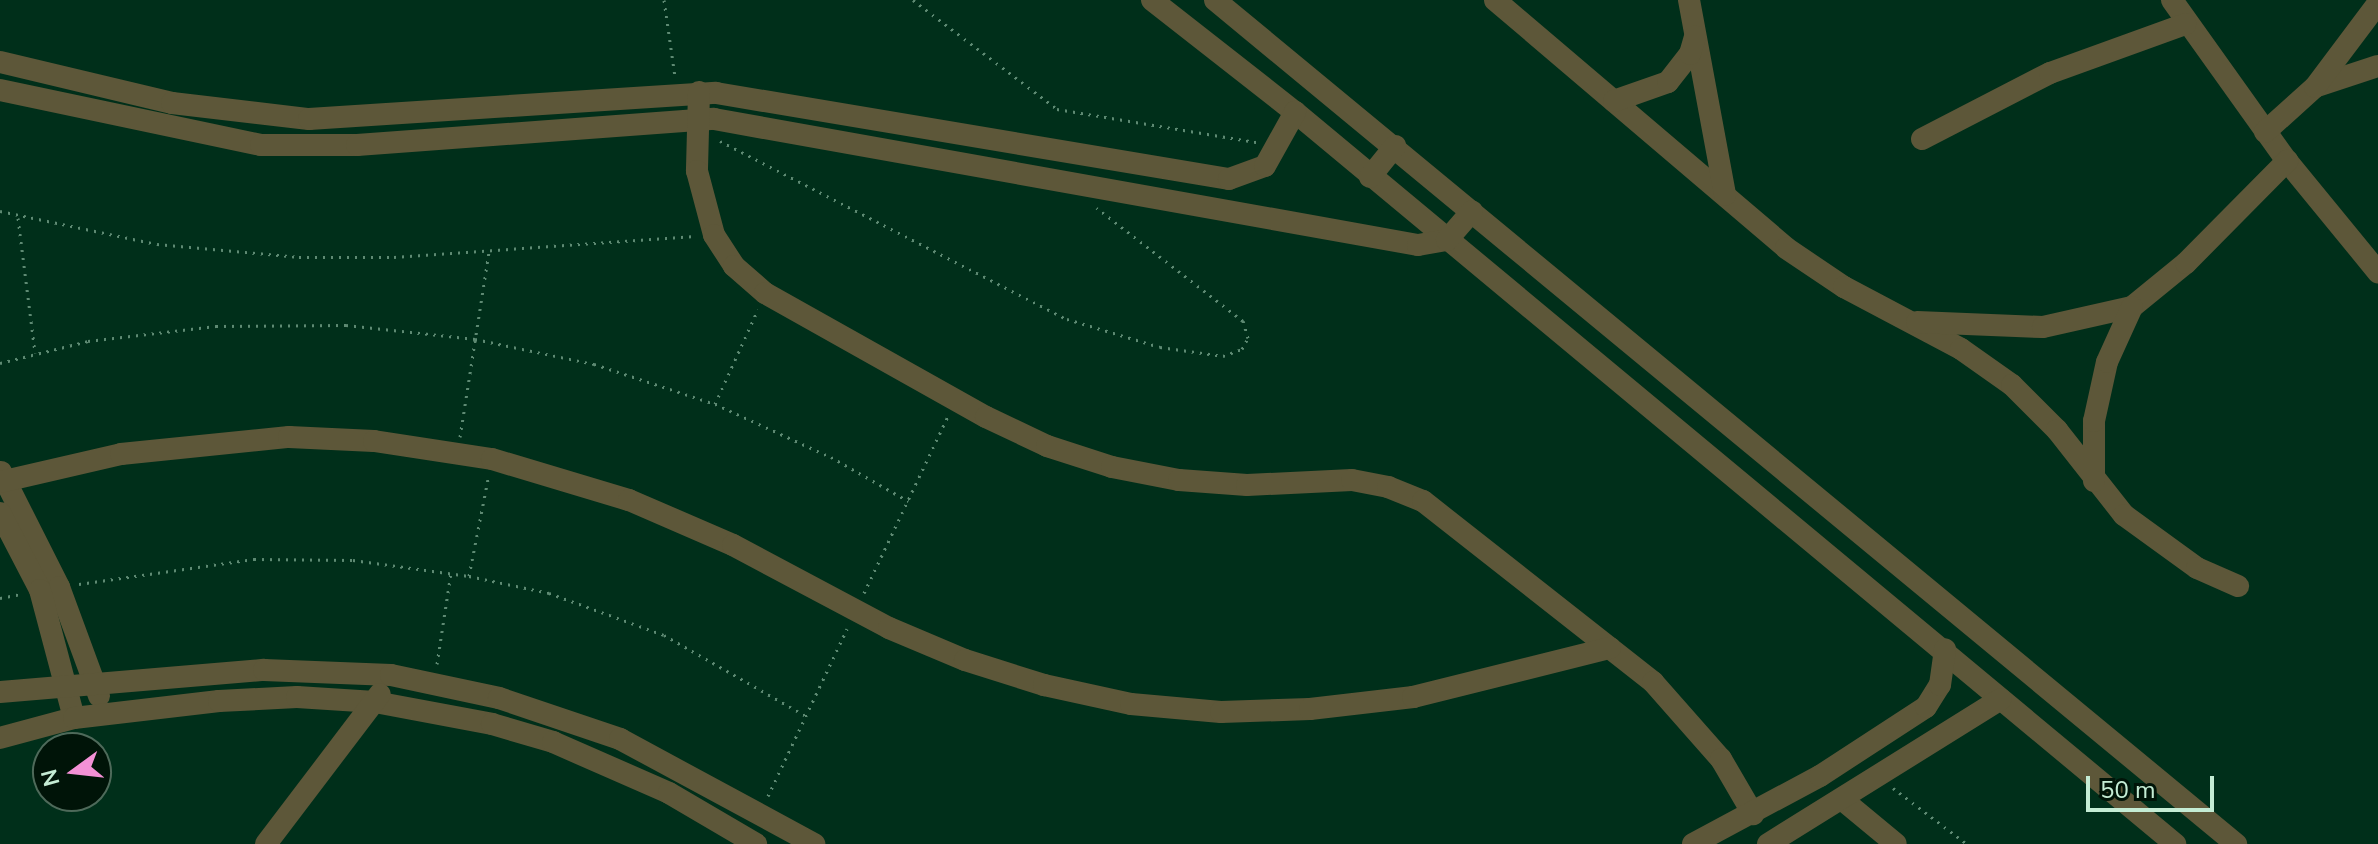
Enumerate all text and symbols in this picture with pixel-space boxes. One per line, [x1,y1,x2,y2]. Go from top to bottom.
north arrow [32,732,112,812]
scale bar [2090,760,2218,810]
text: N [34,766,67,790]
text: 50 m [2100,774,2156,806]

